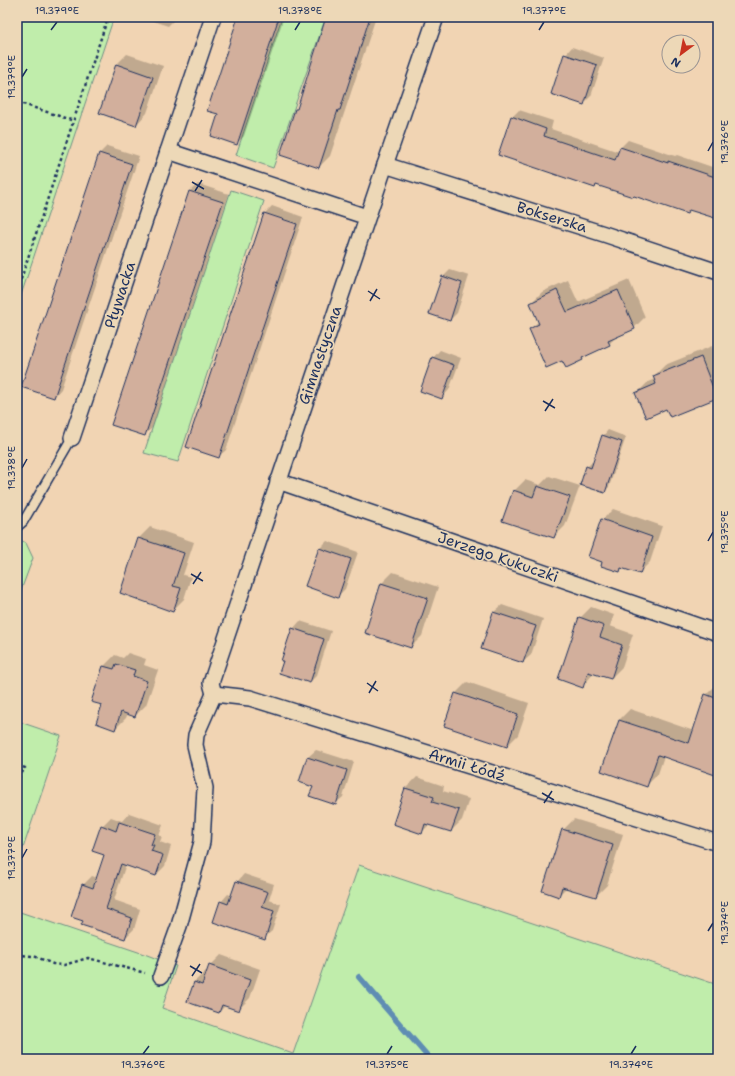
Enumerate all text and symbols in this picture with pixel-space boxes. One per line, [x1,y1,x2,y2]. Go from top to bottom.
text: 19.379°E [35,4,79,17]
text: 19.378°E [278,4,322,17]
text: 19.377°E [522,4,566,17]
north arrow [661,34,701,74]
text: N [668,53,684,71]
text: 19.379°E [5,55,18,99]
text: 19.376°E [718,120,731,164]
street label: Bokserska [514,197,590,237]
street label: Pływacka [100,258,140,331]
street label: Gimnastyczna [294,302,346,407]
text: 19.378°E [5,446,18,490]
text: 19.375°E [718,510,731,554]
street label: Jerzego Kukuczki [435,527,561,587]
street label: Armii Łódź [426,744,508,786]
text: 19.377°E [5,836,18,880]
text: 19.374°E [718,901,731,945]
text: 19.376°E [121,1058,165,1071]
text: 19.375°E [365,1058,409,1071]
text: 19.374°E [609,1058,653,1071]

